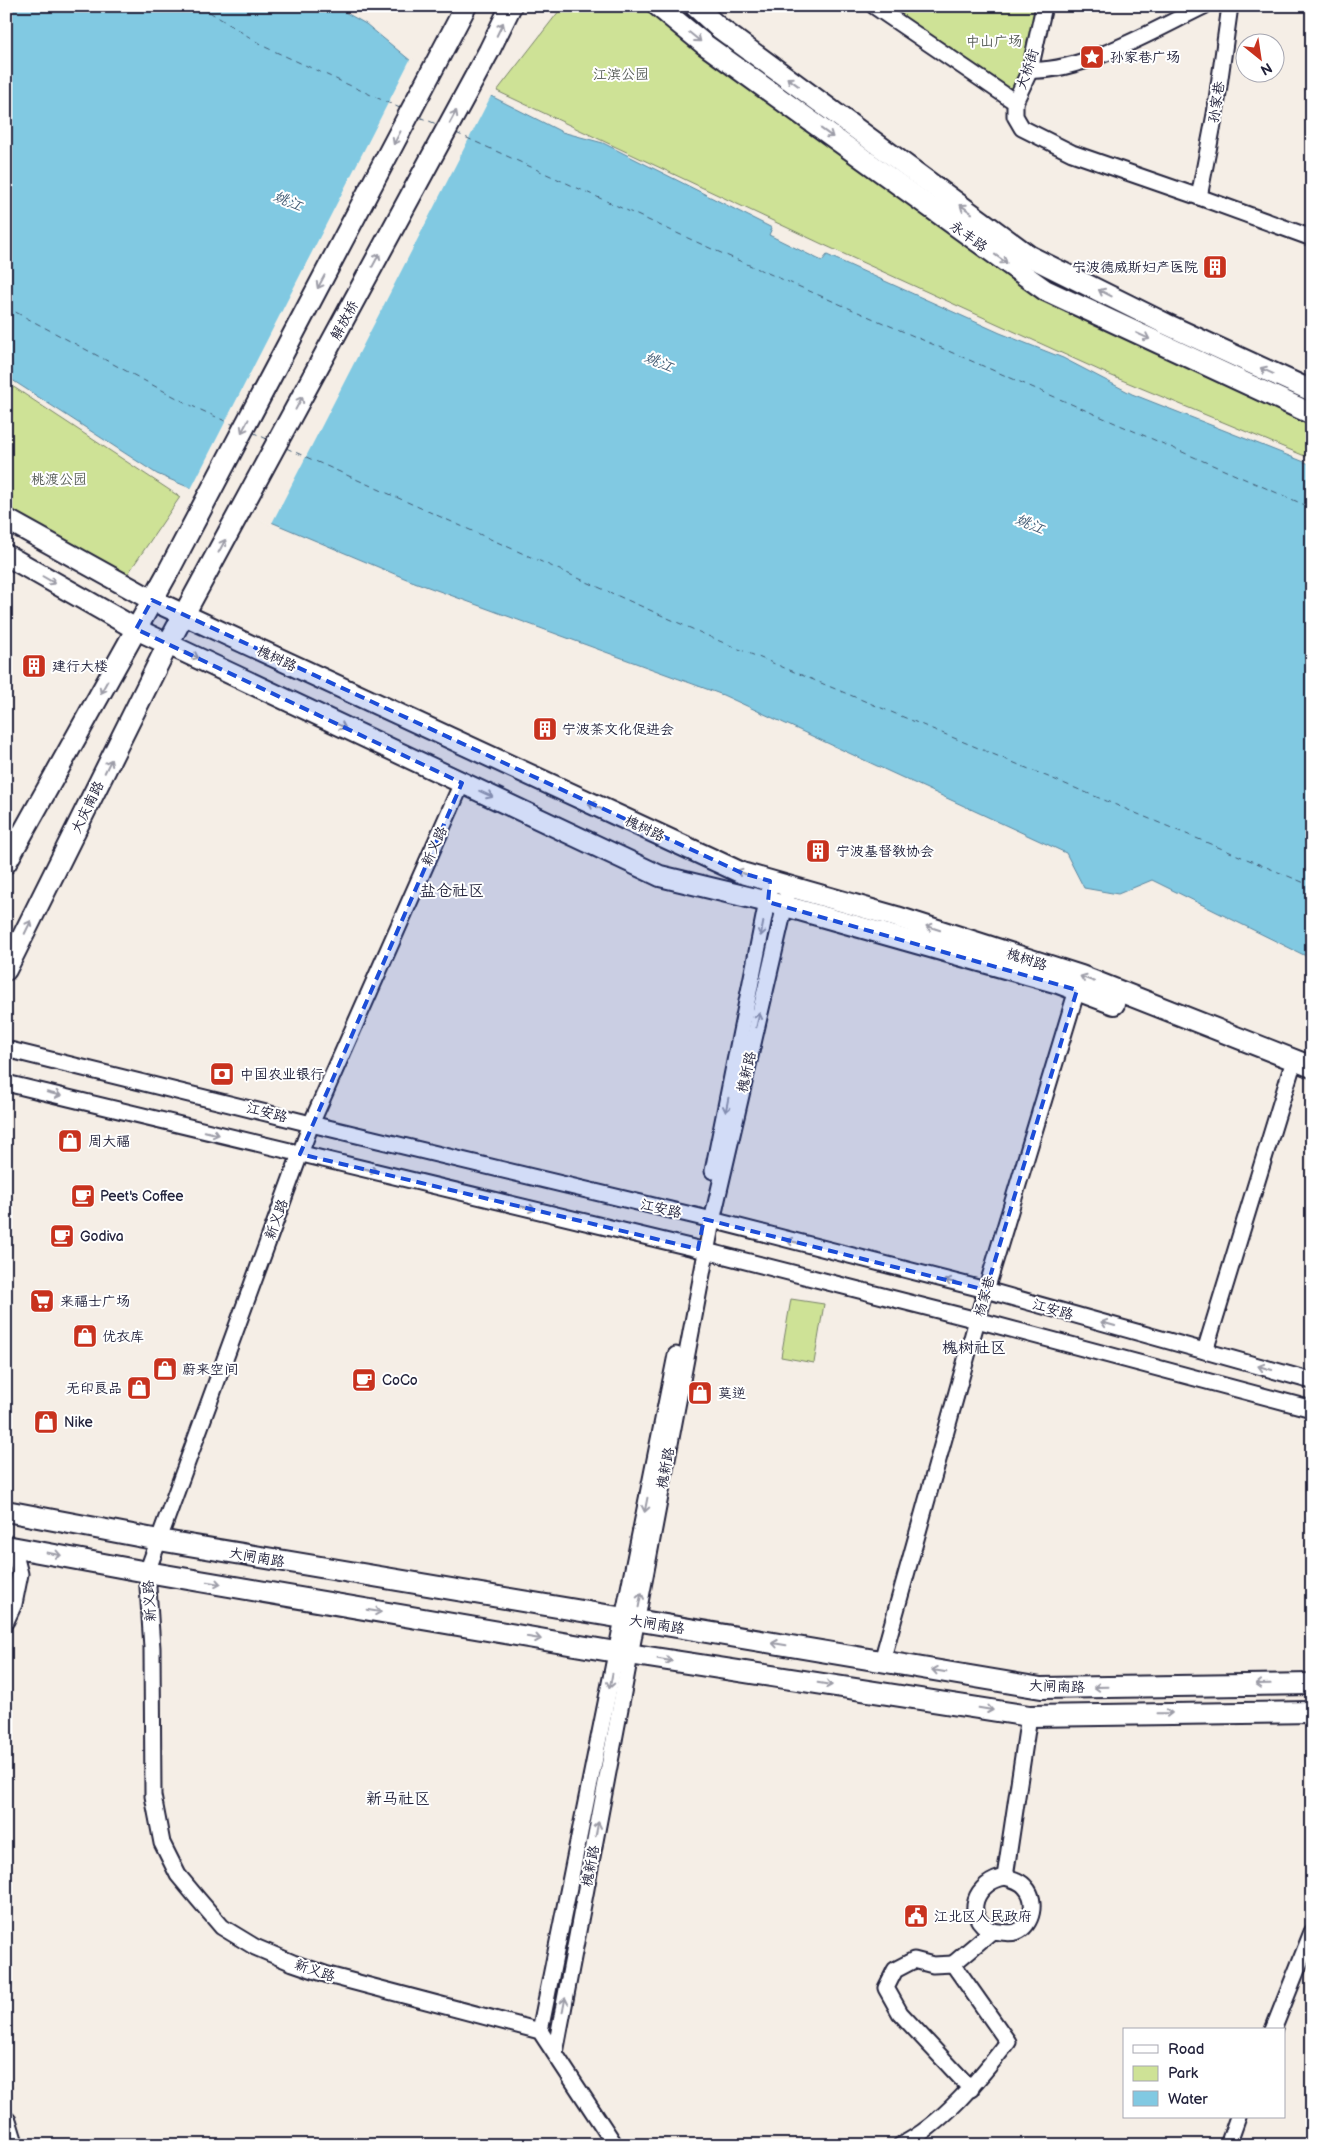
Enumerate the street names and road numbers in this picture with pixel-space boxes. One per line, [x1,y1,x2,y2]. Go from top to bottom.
street label: 大桥街 [1013,47,1042,92]
street label: 孙家巷 [1205,79,1228,124]
street label: 永丰路 [947,217,991,256]
street label: 解放桥 [327,298,362,343]
street label: 槐树路 [254,642,299,675]
street label: 大庆南路 [68,778,107,836]
street label: 槐树路 [622,812,667,845]
street label: 新义路 [418,824,451,869]
street label: 槐树路 [1004,945,1049,974]
street label: 槐新路 [733,1050,759,1094]
street label: 江安路 [244,1099,289,1126]
street label: 江安路 [639,1195,683,1221]
street label: 新义路 [261,1197,292,1242]
street label: 杨家巷 [971,1273,999,1319]
street label: 江安路 [1030,1296,1075,1323]
street label: 槐新路 [653,1446,678,1490]
street label: 大闸南路 [228,1544,286,1571]
street label: 新义路 [140,1579,159,1623]
street label: 大闸南路 [628,1612,686,1637]
street label: 大闸南路 [1029,1677,1085,1696]
street label: 槐新路 [578,1844,603,1888]
street label: 新义路 [292,1956,337,1985]

